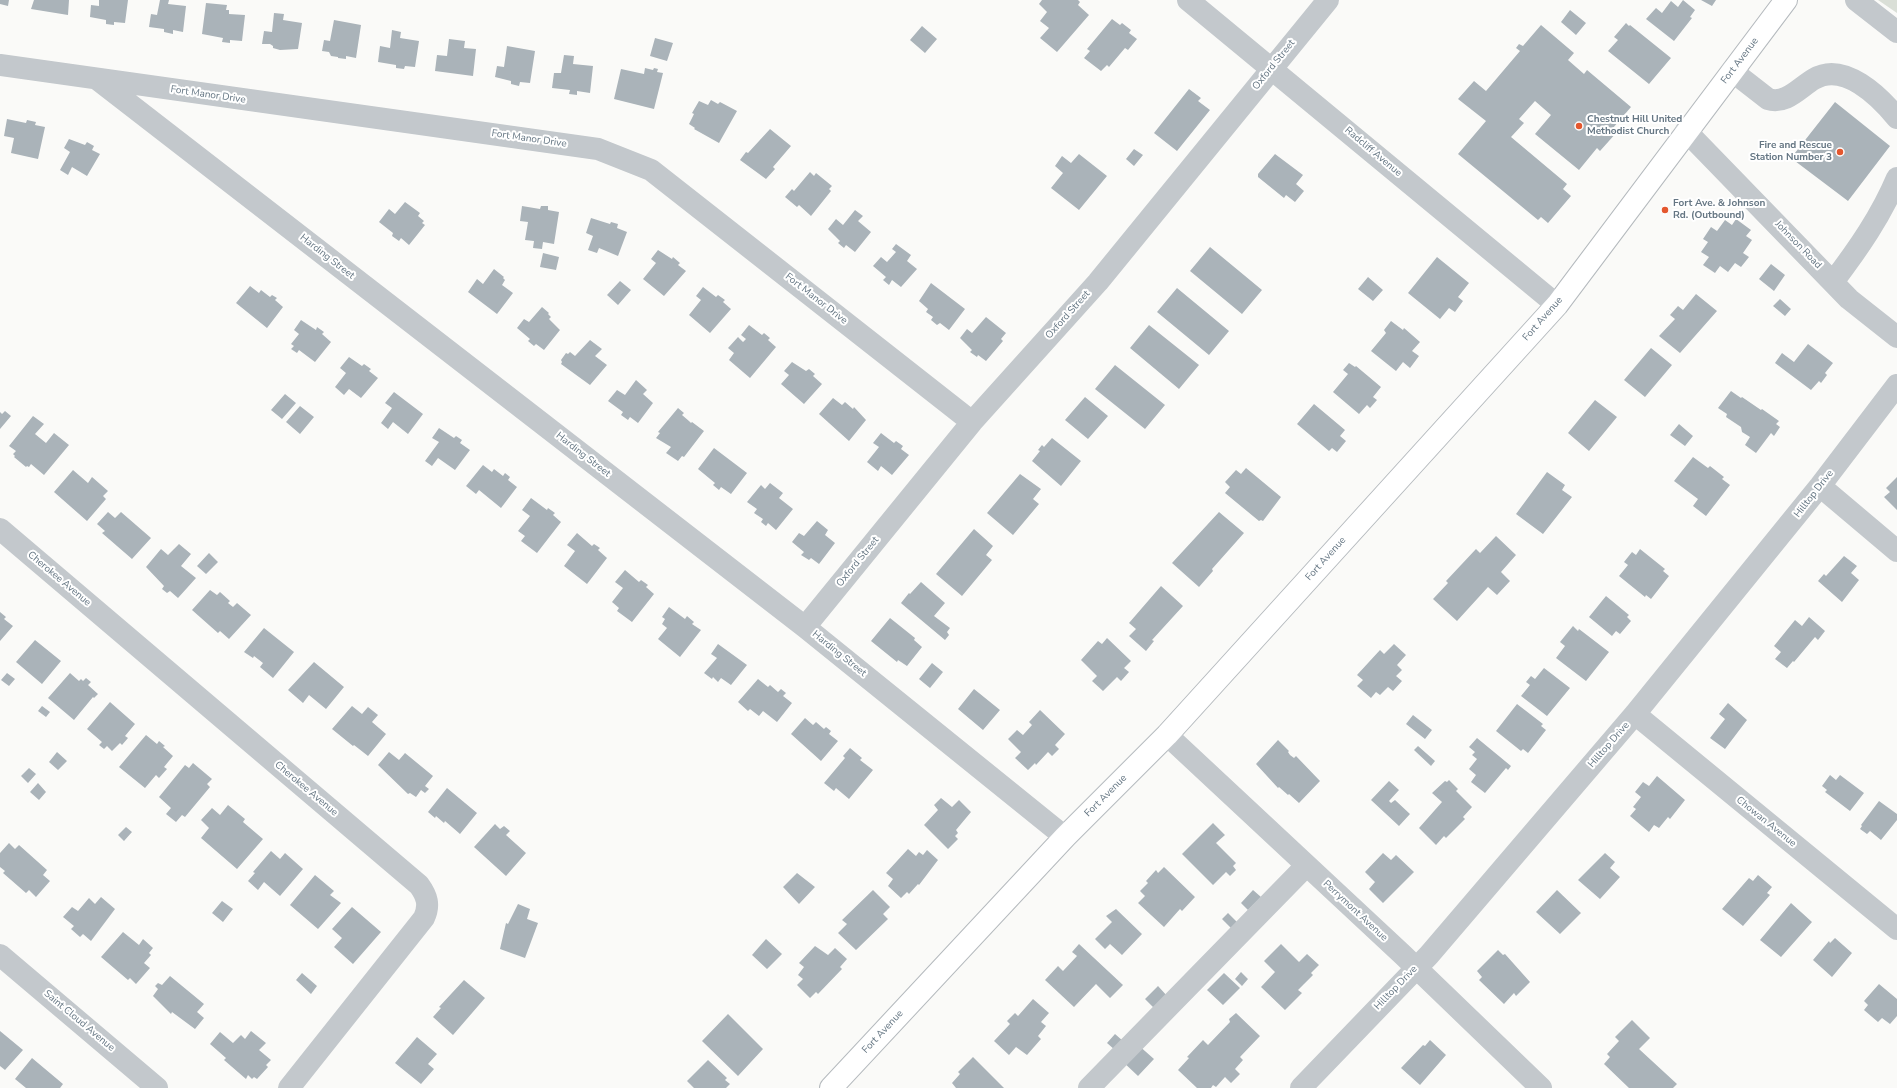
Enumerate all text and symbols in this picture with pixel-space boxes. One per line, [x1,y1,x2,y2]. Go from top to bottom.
street label: Fort Avenue [1719,36,1761,86]
street label: Oxford Street [1250,38,1298,92]
street label: Fort Manor Drive [170,84,246,106]
place label: Chestnut Hill United Methodist Church [1587,114,1682,138]
marker: Chestnut Hill United Methodist Church [1574,121,1584,131]
street label: Radcliff Avenue [1342,125,1404,179]
street label: Fort Manor Drive [491,128,567,150]
place label: Fire and Rescue Station Number 3 [1750,140,1832,164]
marker: Fire and Rescue Station Number 3 [1835,147,1845,157]
place label: Fort Ave. & Johnson Rd. (Outbound) [1673,198,1765,222]
marker: Fort Ave. & Johnson Rd. (Outbound) [1660,205,1670,215]
street label: Johnson Road [1772,219,1824,271]
street label: Harding Street [297,232,357,282]
street label: Fort Manor Drive [782,271,850,327]
street label: Oxford Street [1043,288,1093,342]
street label: Fort Avenue [1520,294,1566,344]
street label: Harding Street [553,430,613,480]
street label: Hilltop Drive [1792,468,1836,520]
street label: Oxford Street [834,535,882,589]
street label: Fort Avenue [1303,535,1349,583]
street label: Cherokee Avenue [25,549,93,609]
street label: Harding Street [810,629,868,679]
street label: Hilltop Drive [1586,720,1632,770]
street label: Cherokee Avenue [272,759,340,819]
street label: Fort Avenue [1082,772,1130,820]
street label: Chowan Avenue [1734,794,1798,850]
street label: Perrymont Avenue [1320,878,1390,944]
street label: Hilltop Drive [1372,963,1420,1013]
street label: Saint Cloud Avenue [41,988,117,1054]
street label: Fort Avenue [860,1008,906,1056]

